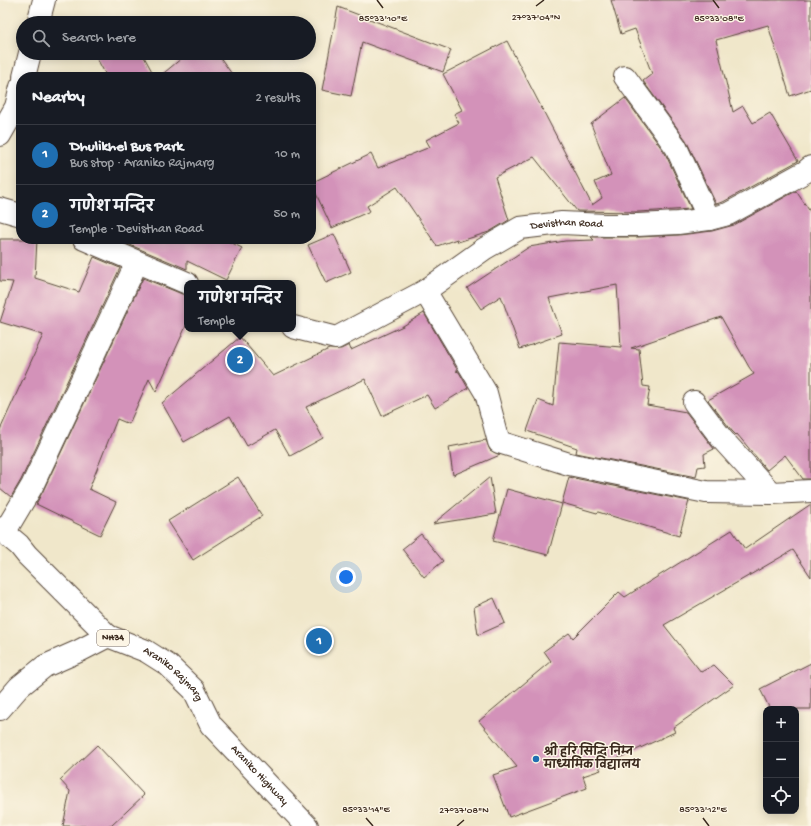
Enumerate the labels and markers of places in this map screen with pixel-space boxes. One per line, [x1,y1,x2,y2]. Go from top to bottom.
pin: 2 [227,345,253,375]
pin: 1 [306,626,332,656]
place label: श्री हरि सिद्धि निम्न माध्यमिक विद्यालय [543,742,641,772]
marker: श्री हरि सिद्धि निम्न माध्यमिक विद्यालय [531,754,541,764]

